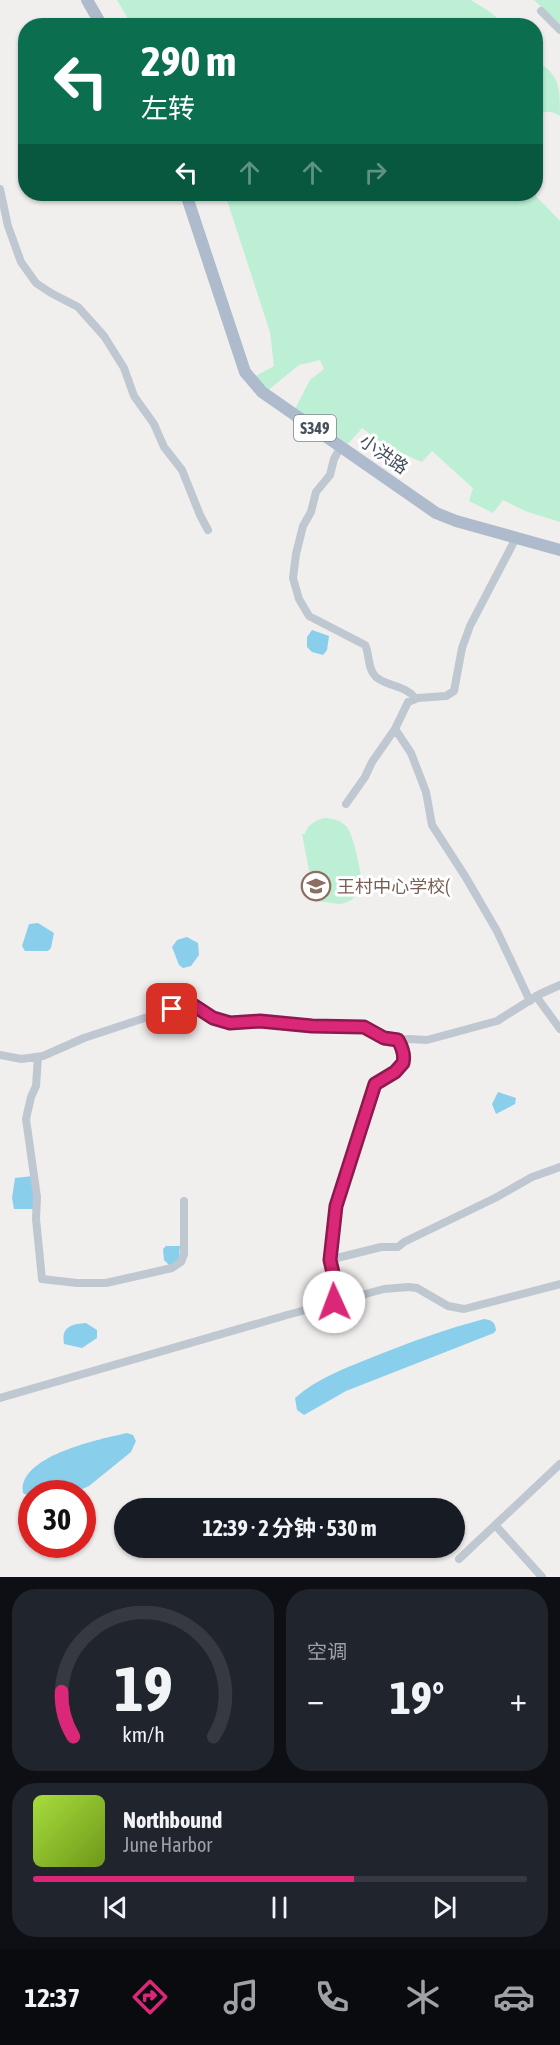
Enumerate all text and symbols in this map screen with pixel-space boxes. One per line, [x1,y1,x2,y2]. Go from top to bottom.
text: 290 m [141,37,236,85]
icon: left [42,42,120,120]
text: 左转 [141,93,195,124]
icon: left [170,156,203,189]
icon: ahead [233,156,266,189]
icon: ahead [296,156,329,189]
icon: right [359,156,392,189]
road number: S349 [294,415,336,441]
street label: 小洪路 [356,430,412,478]
school or university icon: 王村中心学校( [300,870,332,902]
place label: 王村中心学校( [337,876,450,897]
pin [146,983,197,1034]
icon: arrive [155,992,188,1025]
position arrow [302,1270,366,1334]
speed limit sign: 30 [18,1480,96,1558]
text: 12:39 · 2 分钟 · 530 m [203,1515,376,1541]
text: 空调 [307,1640,347,1663]
text: 19 [114,1653,172,1724]
text: 19° [390,1672,444,1724]
text: − [307,1680,324,1718]
text: + [510,1680,527,1718]
text: km/h [122,1722,164,1747]
text: Northbound [123,1807,222,1833]
text: June Harbor [123,1833,212,1856]
icon: previous [99,1891,132,1924]
icon: pause [263,1891,296,1924]
icon: next [428,1891,461,1924]
icon: directions [129,1976,171,2018]
icon: music [220,1976,262,2018]
icon: phone [311,1976,353,2018]
icon: climate [402,1976,444,2018]
icon: car [493,1976,535,2018]
text: 12:37 [25,1982,80,2013]

